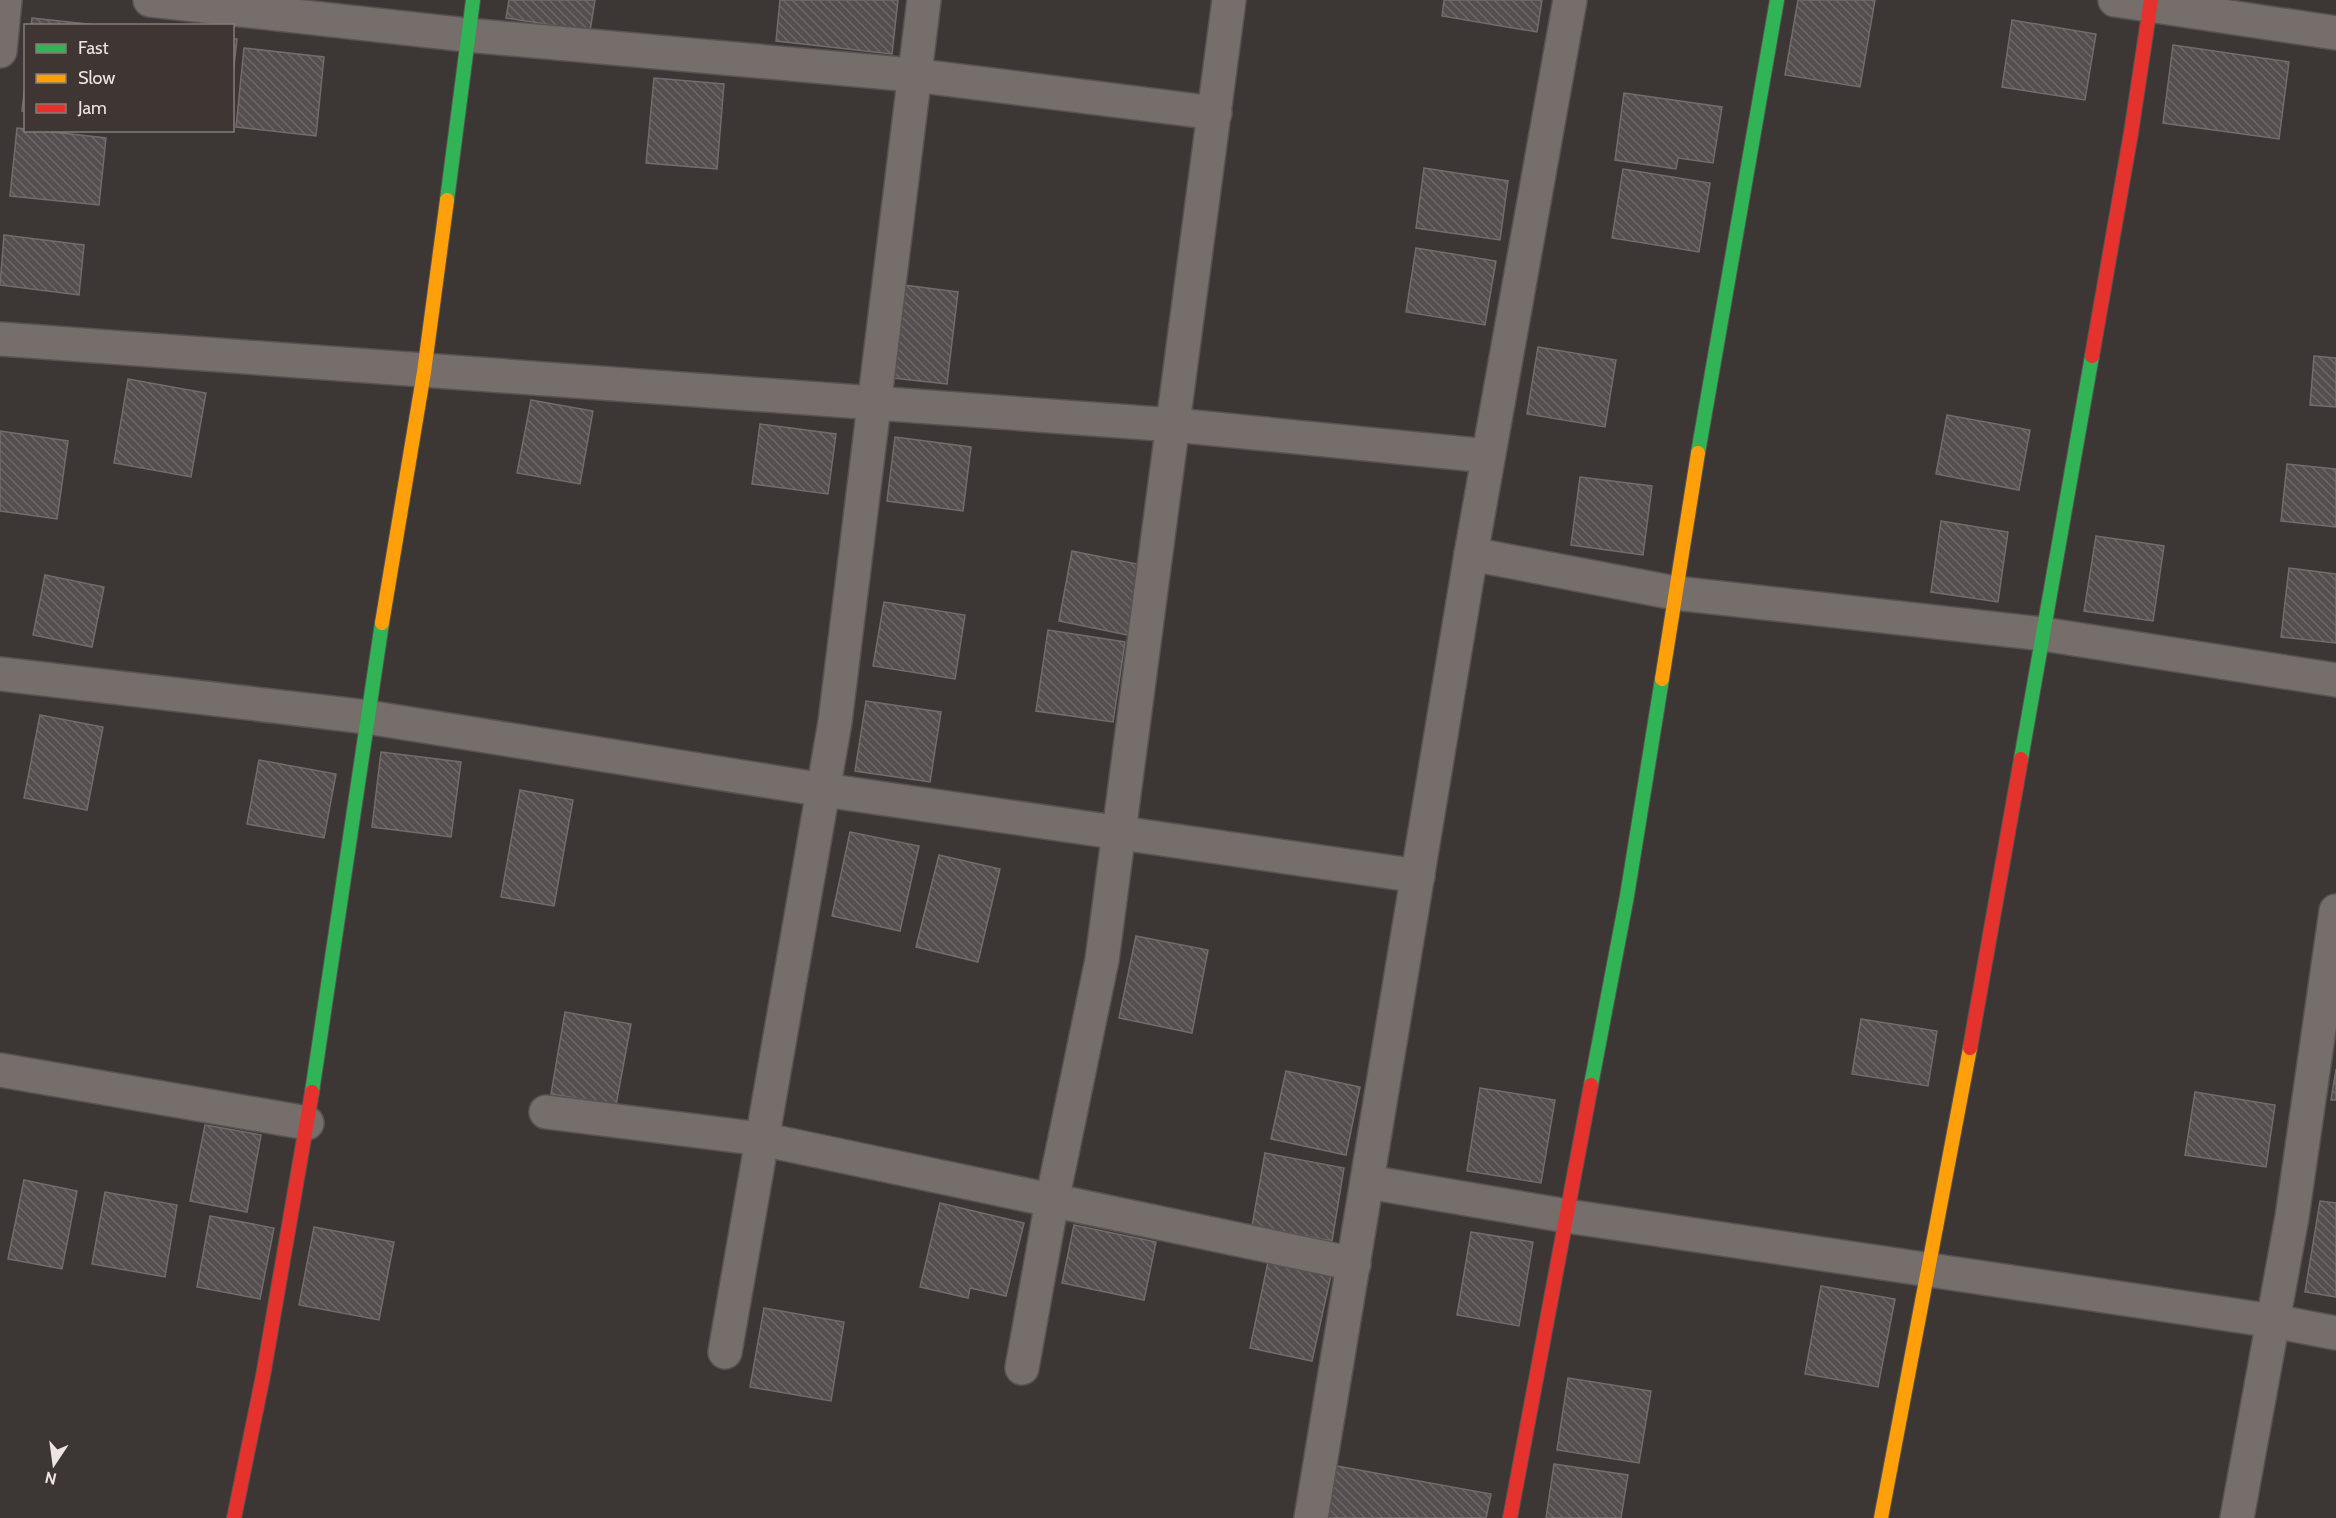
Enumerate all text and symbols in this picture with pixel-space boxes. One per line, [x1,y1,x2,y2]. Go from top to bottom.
legend [24,24,234,132]
text: Fast [78,37,109,59]
text: Slow [78,67,115,89]
text: Jam [77,97,107,119]
north arrow [24,1434,84,1494]
text: N [43,1468,58,1489]

